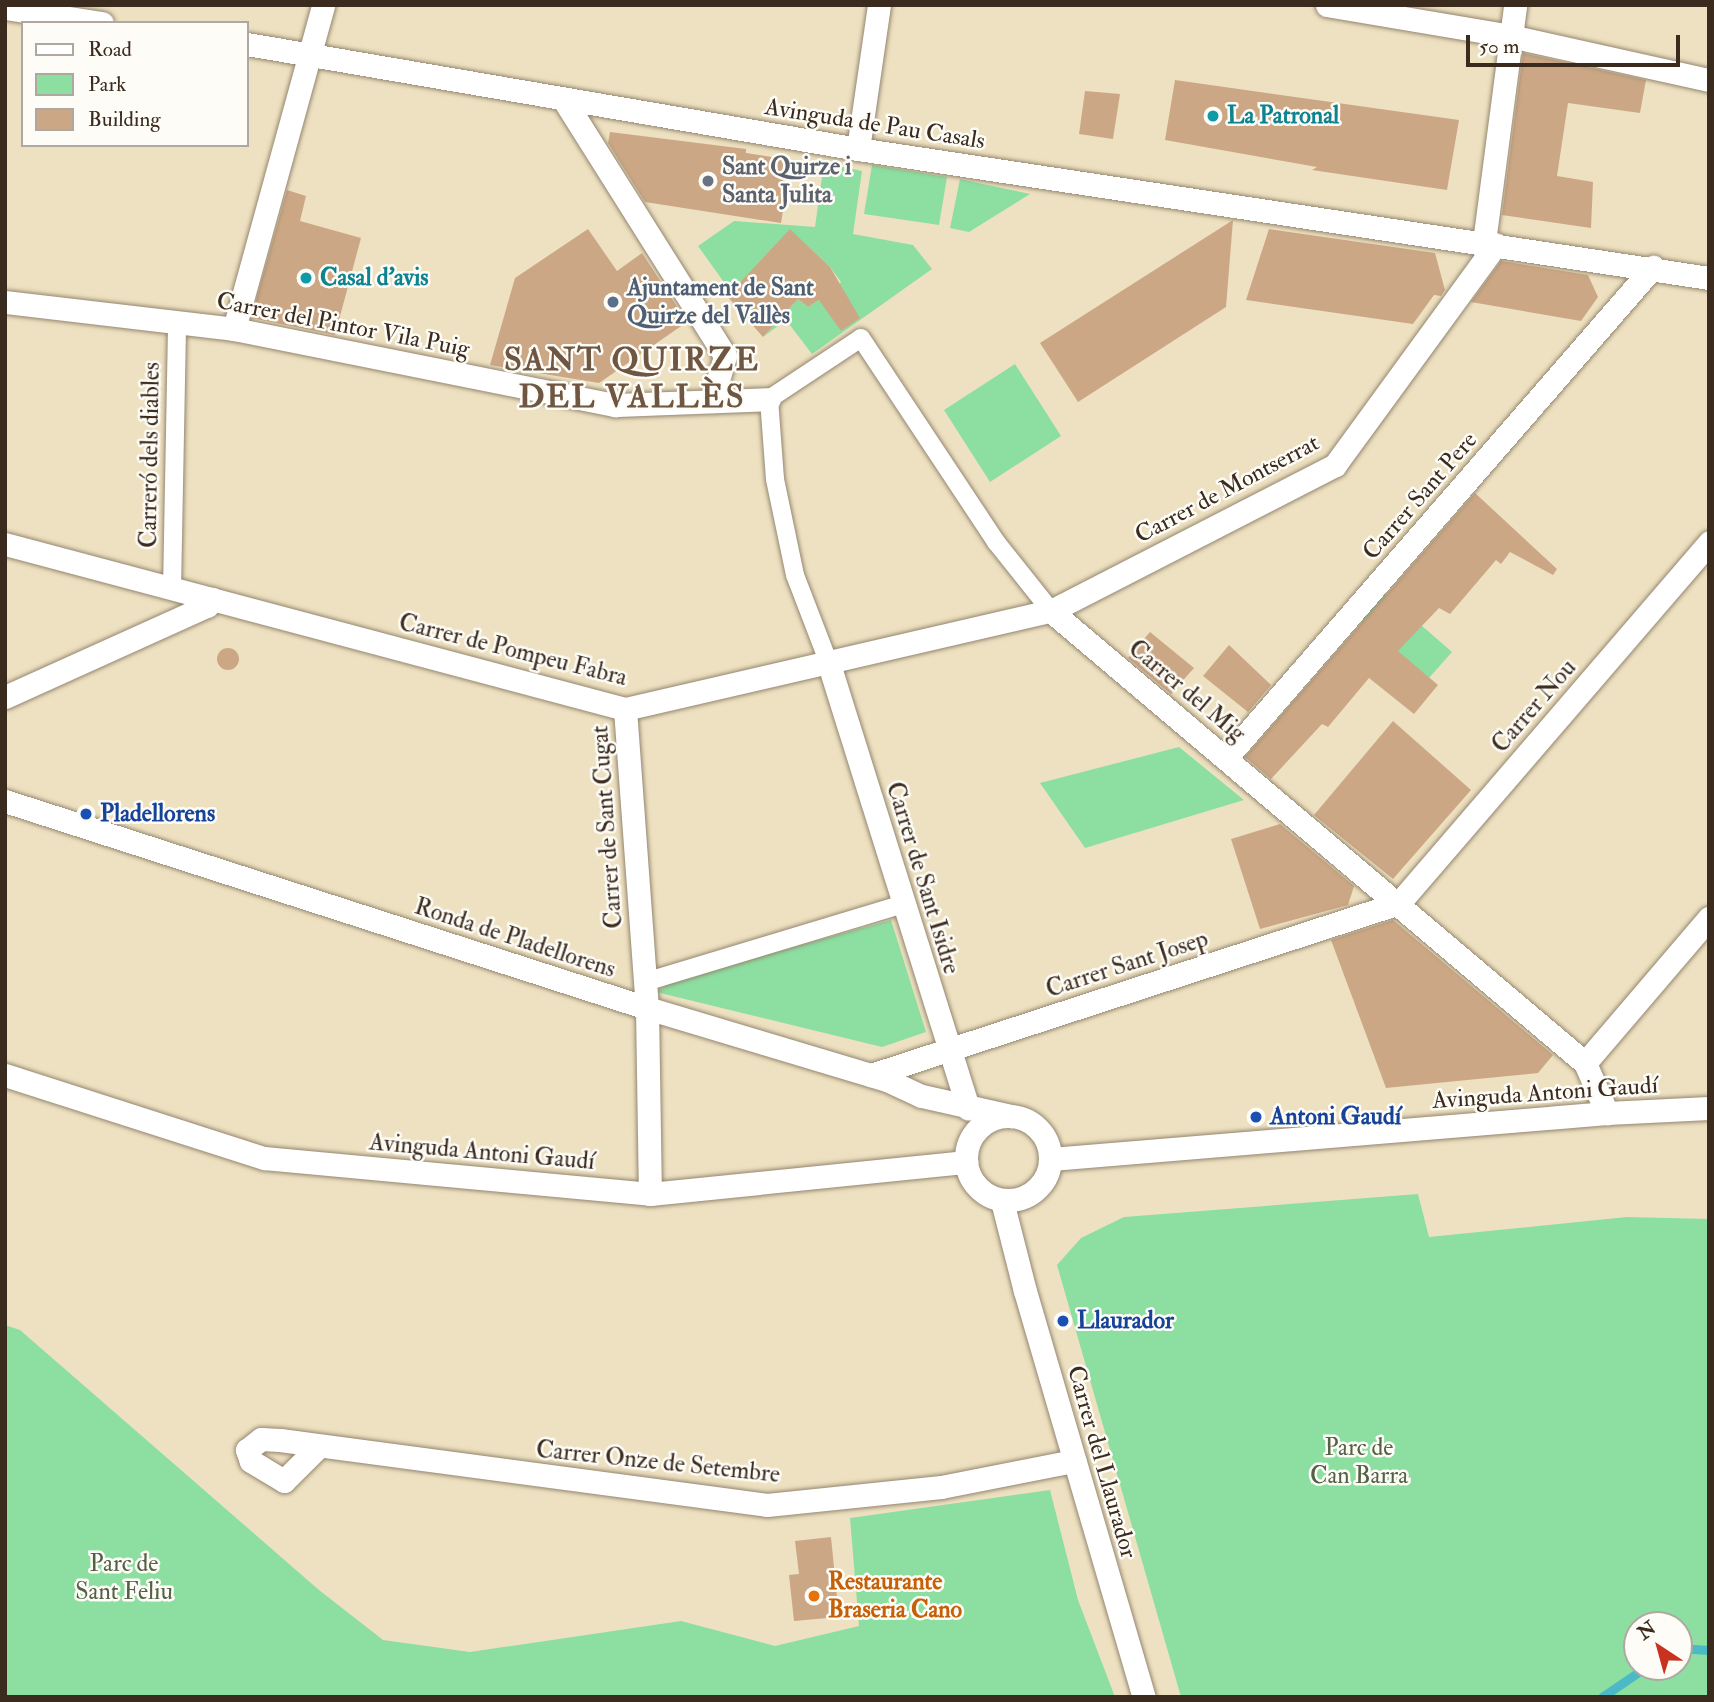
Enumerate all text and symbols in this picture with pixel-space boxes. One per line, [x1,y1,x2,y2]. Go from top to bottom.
legend [21,21,248,147]
scale bar [1469,21,1682,65]
text: 50 m [1479,33,1520,60]
text: Road [88,36,132,63]
text: Park [88,71,126,98]
street label: Avinguda de Pau Casals [763,92,987,156]
place label: La Patronal [1227,102,1339,130]
text: Building [88,106,161,133]
marker: La Patronal [1205,108,1221,124]
place label: Sant Quirze i Santa Julita [722,153,851,209]
marker: Sant Quirze i Santa Julita [700,173,716,189]
place label: Casal d'avis [320,264,428,292]
marker: Casal d'avis [298,270,314,286]
place label: Ajuntament de Sant Quirze del Vallès [627,274,814,330]
street label: Carrer del Pintor Vila Puig [214,286,472,364]
marker: Ajuntament de Sant Quirze del Vallès [605,294,621,310]
district label: SANT QUIRZE DEL VALLÈS [505,342,759,417]
street label: Carreró dels diables [134,362,166,548]
street label: Carrer Sant Pere [1357,426,1483,566]
street label: Carrer de Montserrat [1130,428,1324,550]
street label: Carrer de Pompeu Fabra [396,608,630,692]
street label: Carrer del Mig [1123,634,1251,748]
street label: Carrer Nou [1486,654,1582,758]
street label: Carrer de Sant Cugat [586,724,628,930]
street label: Carrer de Sant Isidre [880,779,966,977]
place label: Pladellorens [100,800,215,828]
marker: Pladellorens [78,806,94,822]
street label: Ronda de Pladellorens [411,892,619,984]
street label: Carrer Sant Josep [1042,924,1212,1004]
street label: Avinguda Antoni Gaudí [1431,1071,1659,1115]
place label: Antoni Gaudí [1270,1103,1401,1131]
marker: Antoni Gaudí [1248,1109,1264,1125]
street label: Avinguda Antoni Gaudí [368,1128,596,1176]
place label: Llaurador [1077,1307,1174,1335]
marker: Llaurador [1055,1313,1071,1329]
street label: Carrer del Llaurador [1061,1362,1143,1562]
park label: Parc de Can Barra [1310,1434,1408,1490]
street label: Carrer Onze de Setembre [535,1435,781,1489]
park label: Parc de Sant Feliu [75,1550,173,1606]
place label: Restaurante Braseria Cano [828,1568,962,1624]
marker: Restaurante Braseria Cano [806,1588,822,1604]
north arrow [1623,1611,1693,1681]
text: N [1633,1616,1661,1645]

